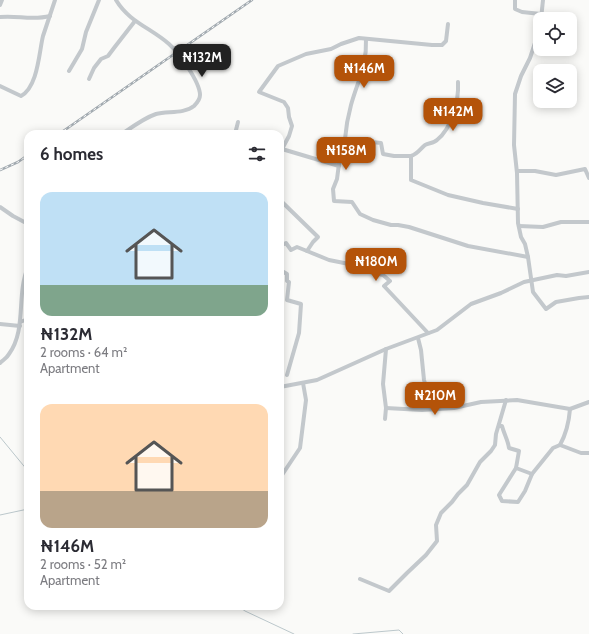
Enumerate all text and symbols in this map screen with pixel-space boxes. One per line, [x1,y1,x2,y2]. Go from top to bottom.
map controls [533,12,577,108]
button: locate [533,12,577,56]
pin: ₦132M [174,44,230,78]
text: ₦132M [182,49,222,65]
pin: ₦146M [336,55,392,89]
text: ₦146M [343,60,385,76]
button: layers [533,64,577,108]
pin: ₦142M [425,98,481,132]
text: ₦142M [432,103,474,119]
pin: ₦158M [318,137,374,171]
text: ₦158M [326,142,366,158]
icon: filters [246,143,268,165]
text: 6 homes [40,144,103,164]
icon: home [118,218,190,290]
pin: ₦180M [348,248,404,282]
text: ₦180M [354,253,398,269]
text: ₦132M [40,324,92,344]
text: 2 rooms · 64 m² [40,344,127,360]
text: Apartment [40,360,100,376]
pin: ₦210M [407,382,463,416]
text: ₦210M [414,387,456,403]
icon: home [118,430,190,502]
text: ₦146M [40,536,94,556]
text: 2 rooms · 52 m² [40,556,126,572]
text: Apartment [40,572,100,588]

